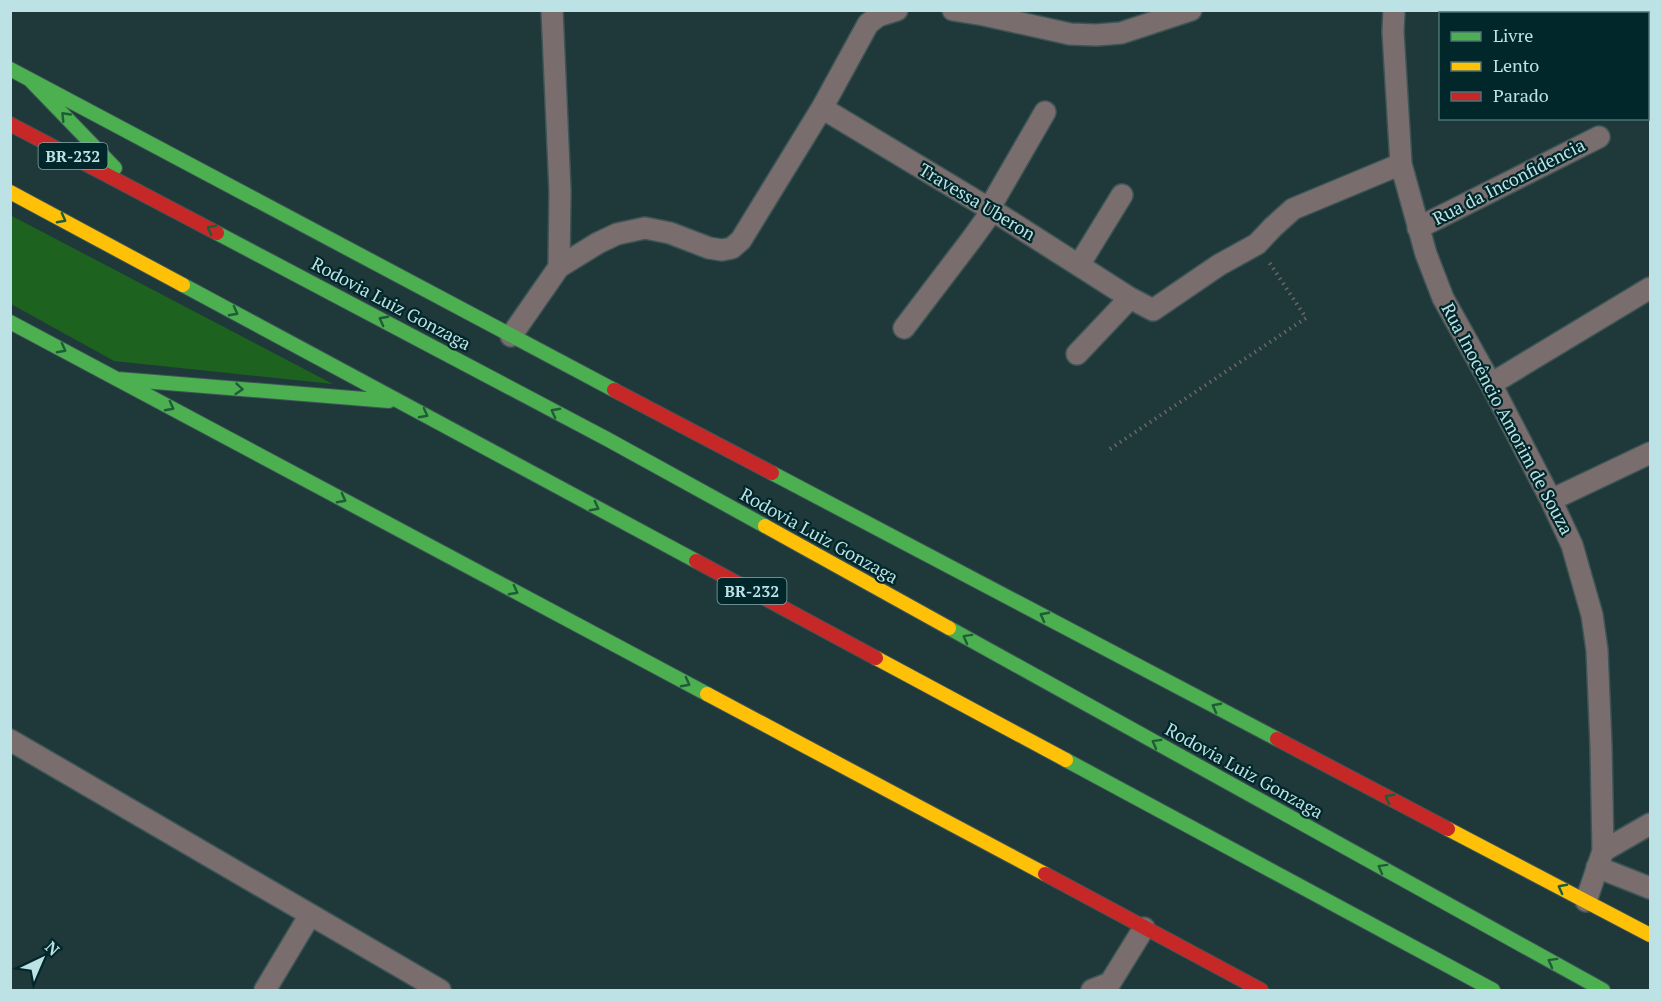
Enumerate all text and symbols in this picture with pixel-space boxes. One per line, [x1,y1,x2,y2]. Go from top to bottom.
legend [1439,12,1649,120]
text: Livre [1493,23,1533,47]
text: Lento [1493,53,1539,77]
text: Parado [1493,83,1549,107]
one-way arrow [61,113,72,123]
street label: Rua da Inconfidencia [1428,132,1589,230]
road number: BR-232 [38,143,107,169]
street label: Travessa Uberon [915,157,1041,246]
one-way arrow [56,212,66,223]
one-way arrow [206,224,217,236]
street label: Rodovia Luiz Gonzaga [308,251,475,355]
street label: Rua Inocêncio Amorim de Souza [1436,299,1579,539]
one-way arrow [227,305,238,316]
one-way arrow [379,316,389,327]
one-way arrow [56,342,66,353]
one-way arrow [235,382,244,395]
one-way arrow [164,399,175,411]
one-way arrow [418,407,428,418]
one-way arrow [551,408,561,419]
street label: Rodovia Luiz Gonzaga [736,482,903,589]
one-way arrow [336,492,346,503]
one-way arrow [589,500,600,511]
road number: BR-232 [718,578,786,604]
one-way arrow [507,584,518,595]
one-way arrow [1040,612,1050,623]
one-way arrow [963,634,973,645]
one-way arrow [679,676,690,687]
one-way arrow [1212,703,1223,714]
street label: Rodovia Luiz Gonzaga [1161,717,1328,824]
one-way arrow [1152,739,1162,750]
one-way arrow [1384,793,1395,805]
one-way arrow [1377,864,1388,875]
one-way arrow [1557,884,1568,895]
north arrow [12,929,72,989]
text: N [40,936,64,960]
one-way arrow [1548,958,1558,969]

